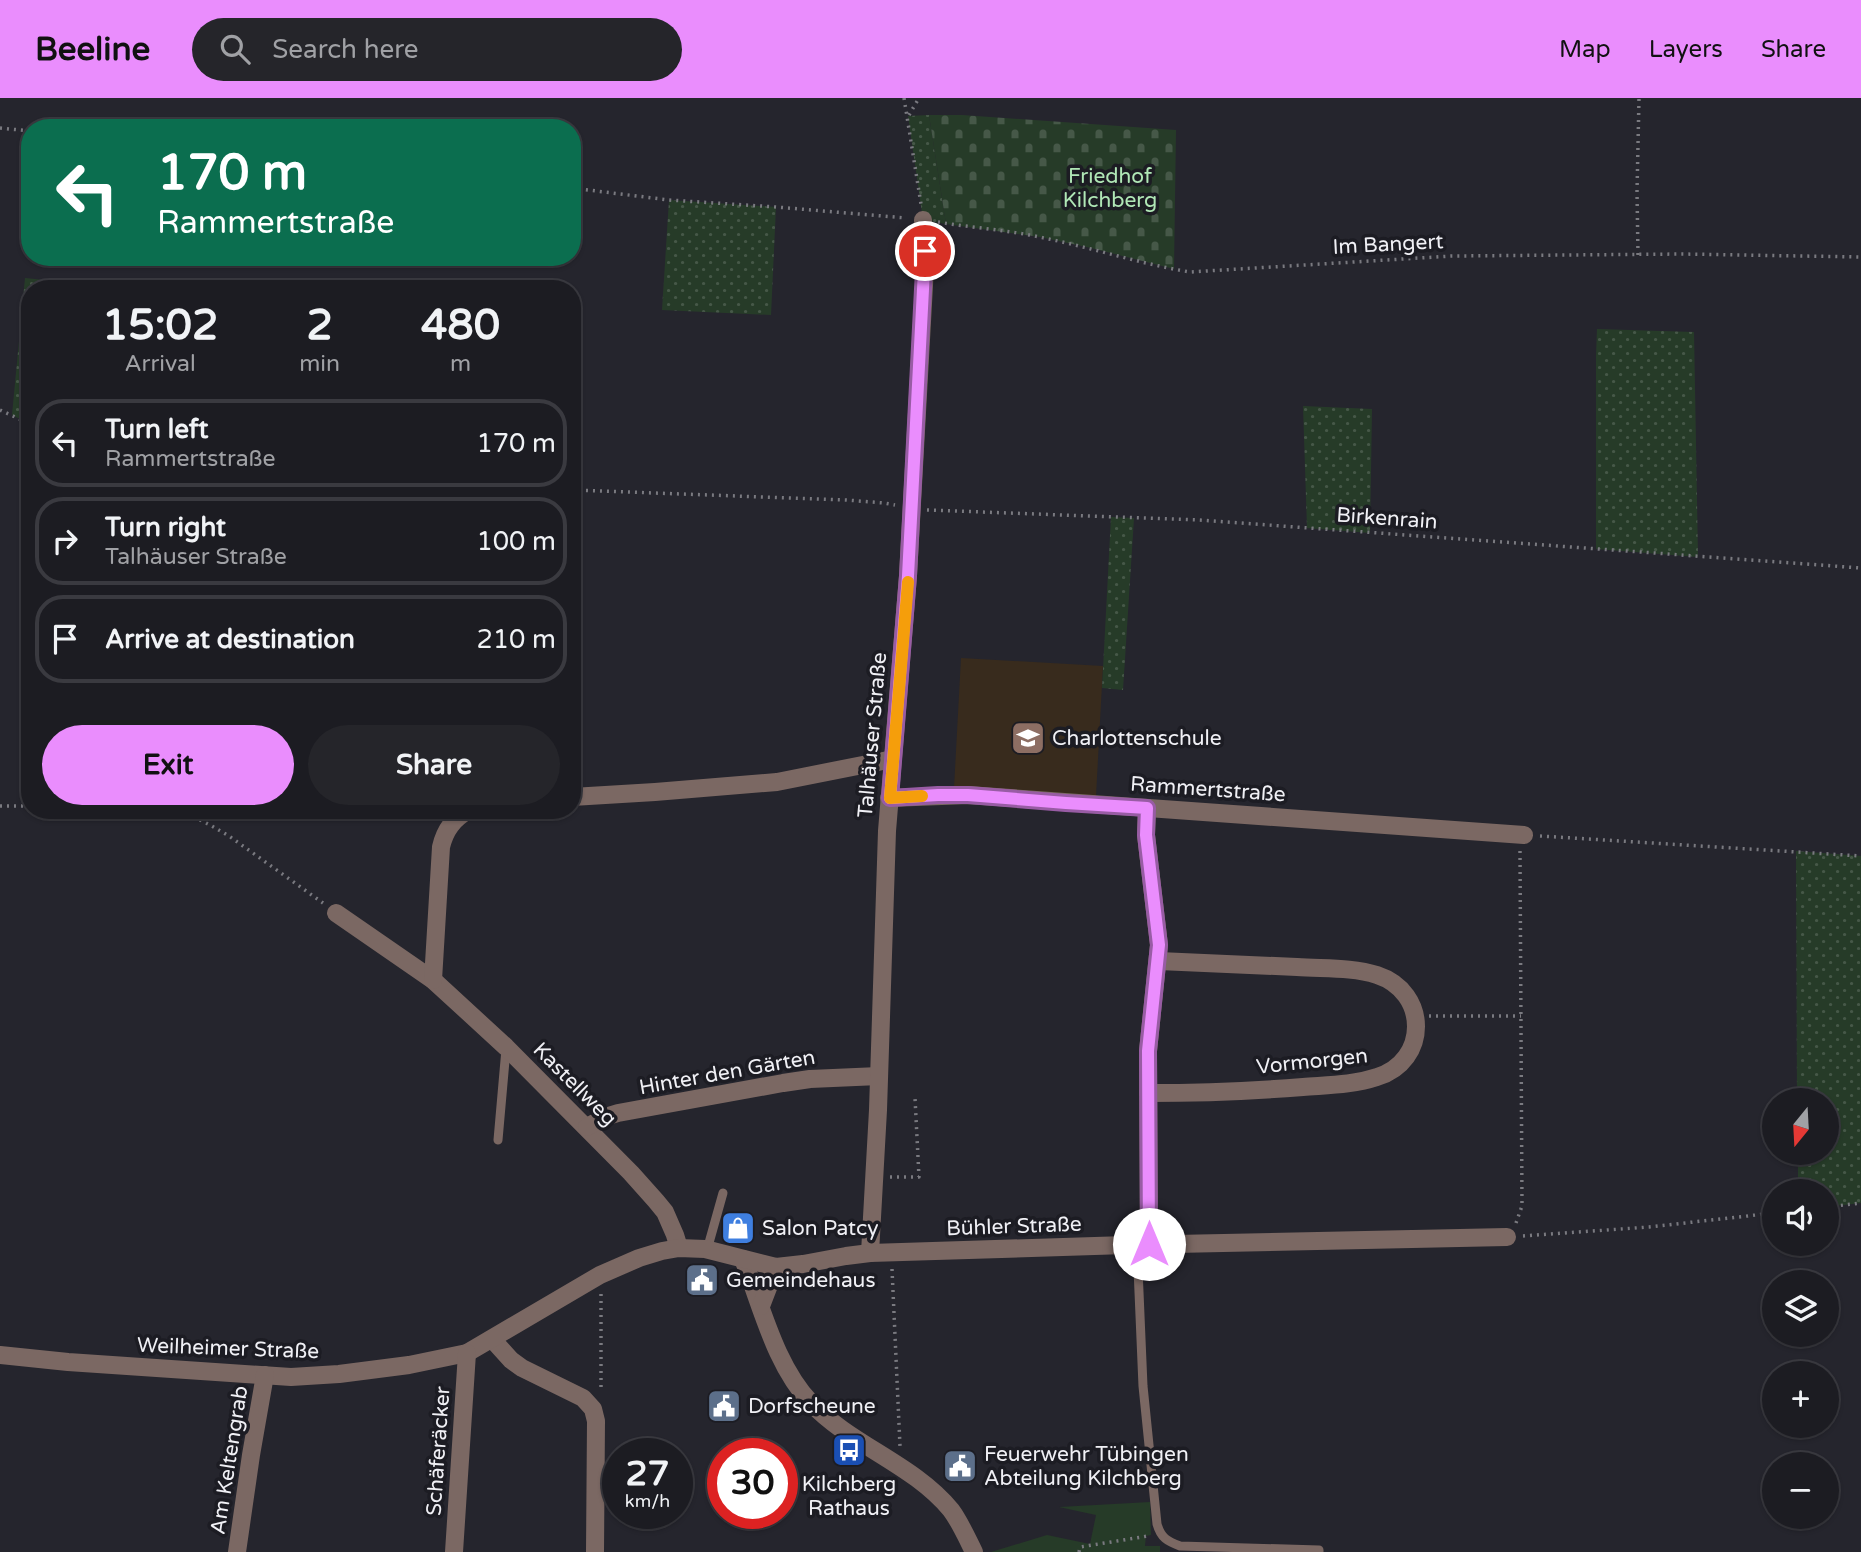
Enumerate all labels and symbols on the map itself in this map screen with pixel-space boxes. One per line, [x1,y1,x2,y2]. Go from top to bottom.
park label: Friedhof Kilchberg [1063,164,1157,213]
pin [895,221,955,281]
street label: Im Bangert [1332,229,1444,260]
street label: Birkenrain [1335,502,1438,535]
street label: Talhäuser Straße [853,651,892,819]
school or university icon: Charlottenschule [1009,719,1047,757]
place label: Charlottenschule [1052,726,1222,751]
street label: Rammertstraße [1129,772,1287,807]
street label: Kastellweg [528,1037,622,1131]
street label: Vormorgen [1255,1043,1369,1080]
street label: Hinter den Gärten [637,1045,817,1100]
north arrow [1762,1088,1839,1166]
position arrow [1112,1207,1186,1281]
shop icon: Salon Patcy [719,1209,757,1247]
street label: Bühler Straße [946,1212,1082,1241]
place label: Salon Patcy [762,1216,878,1241]
public building icon: Gemeindehaus [683,1261,721,1299]
place label: Gemeindehaus [726,1268,875,1293]
street label: Weilheimer Straße [137,1333,320,1364]
street label: Am Keltengrab [205,1384,254,1536]
street label: Schäferäcker [421,1385,456,1517]
public building icon: Dorfscheune [705,1387,743,1425]
place label: Dorfscheune [748,1394,876,1419]
bus stop icon: Kilchberg Rathaus [830,1431,868,1469]
speed limit sign: 30 [707,1438,798,1529]
place label: Feuerwehr Tübingen Abteilung Kilchberg [984,1442,1189,1491]
public building icon: Feuerwehr Tübingen Abteilung Kilchberg [941,1447,979,1485]
place label: Kilchberg Rathaus [802,1472,896,1521]

